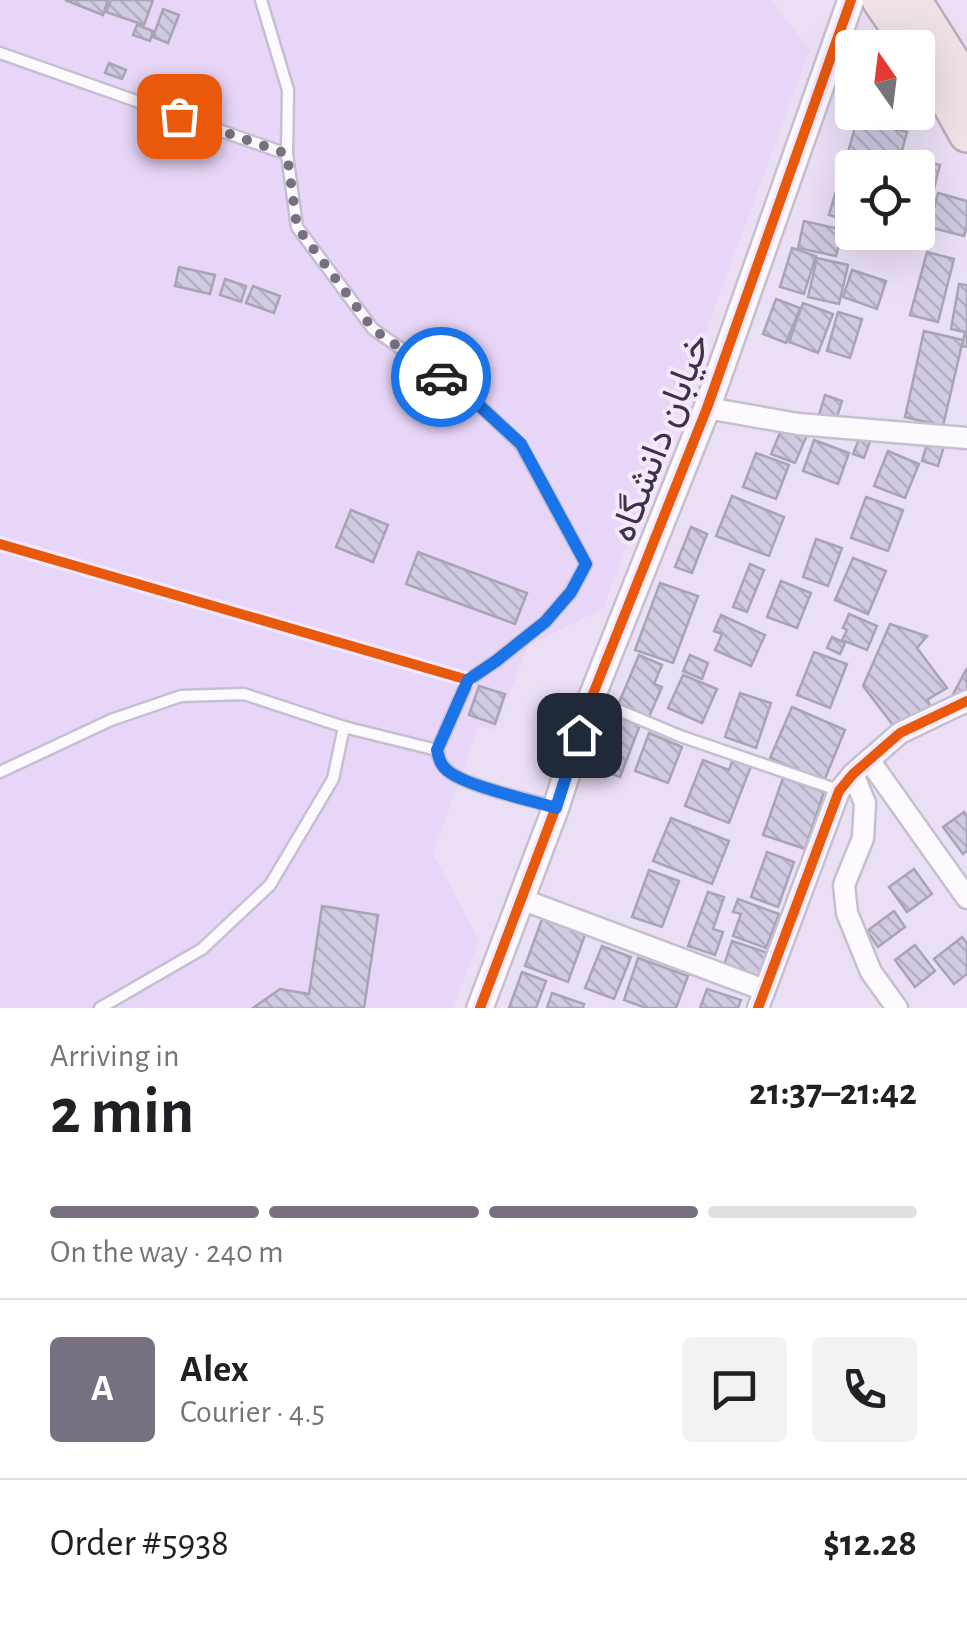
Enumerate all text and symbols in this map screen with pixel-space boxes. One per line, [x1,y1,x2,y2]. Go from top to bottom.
north arrow [835,30,935,130]
map controls [835,30,935,250]
pin [137,74,222,159]
icon: bag [152,89,207,144]
button: locate [835,150,935,250]
courier [391,327,491,427]
street label: خیابان دانشگاه [603,328,719,548]
icon: car [414,350,469,405]
pin [537,693,622,778]
icon: home [552,708,607,763]
text: Arriving in [50,1040,179,1072]
text: 21:37–21:42 [749,1074,917,1112]
text: 2 min [50,1080,194,1145]
text: On the way · 240 m [50,1236,284,1268]
button: chat [682,1337,787,1442]
button: phone [812,1337,917,1442]
text: Alex [180,1351,249,1389]
text: A [91,1370,114,1408]
text: Courier · 4.5 [180,1396,325,1428]
text: Order #5938 [50,1525,229,1563]
text: $12.28 [823,1525,917,1563]

